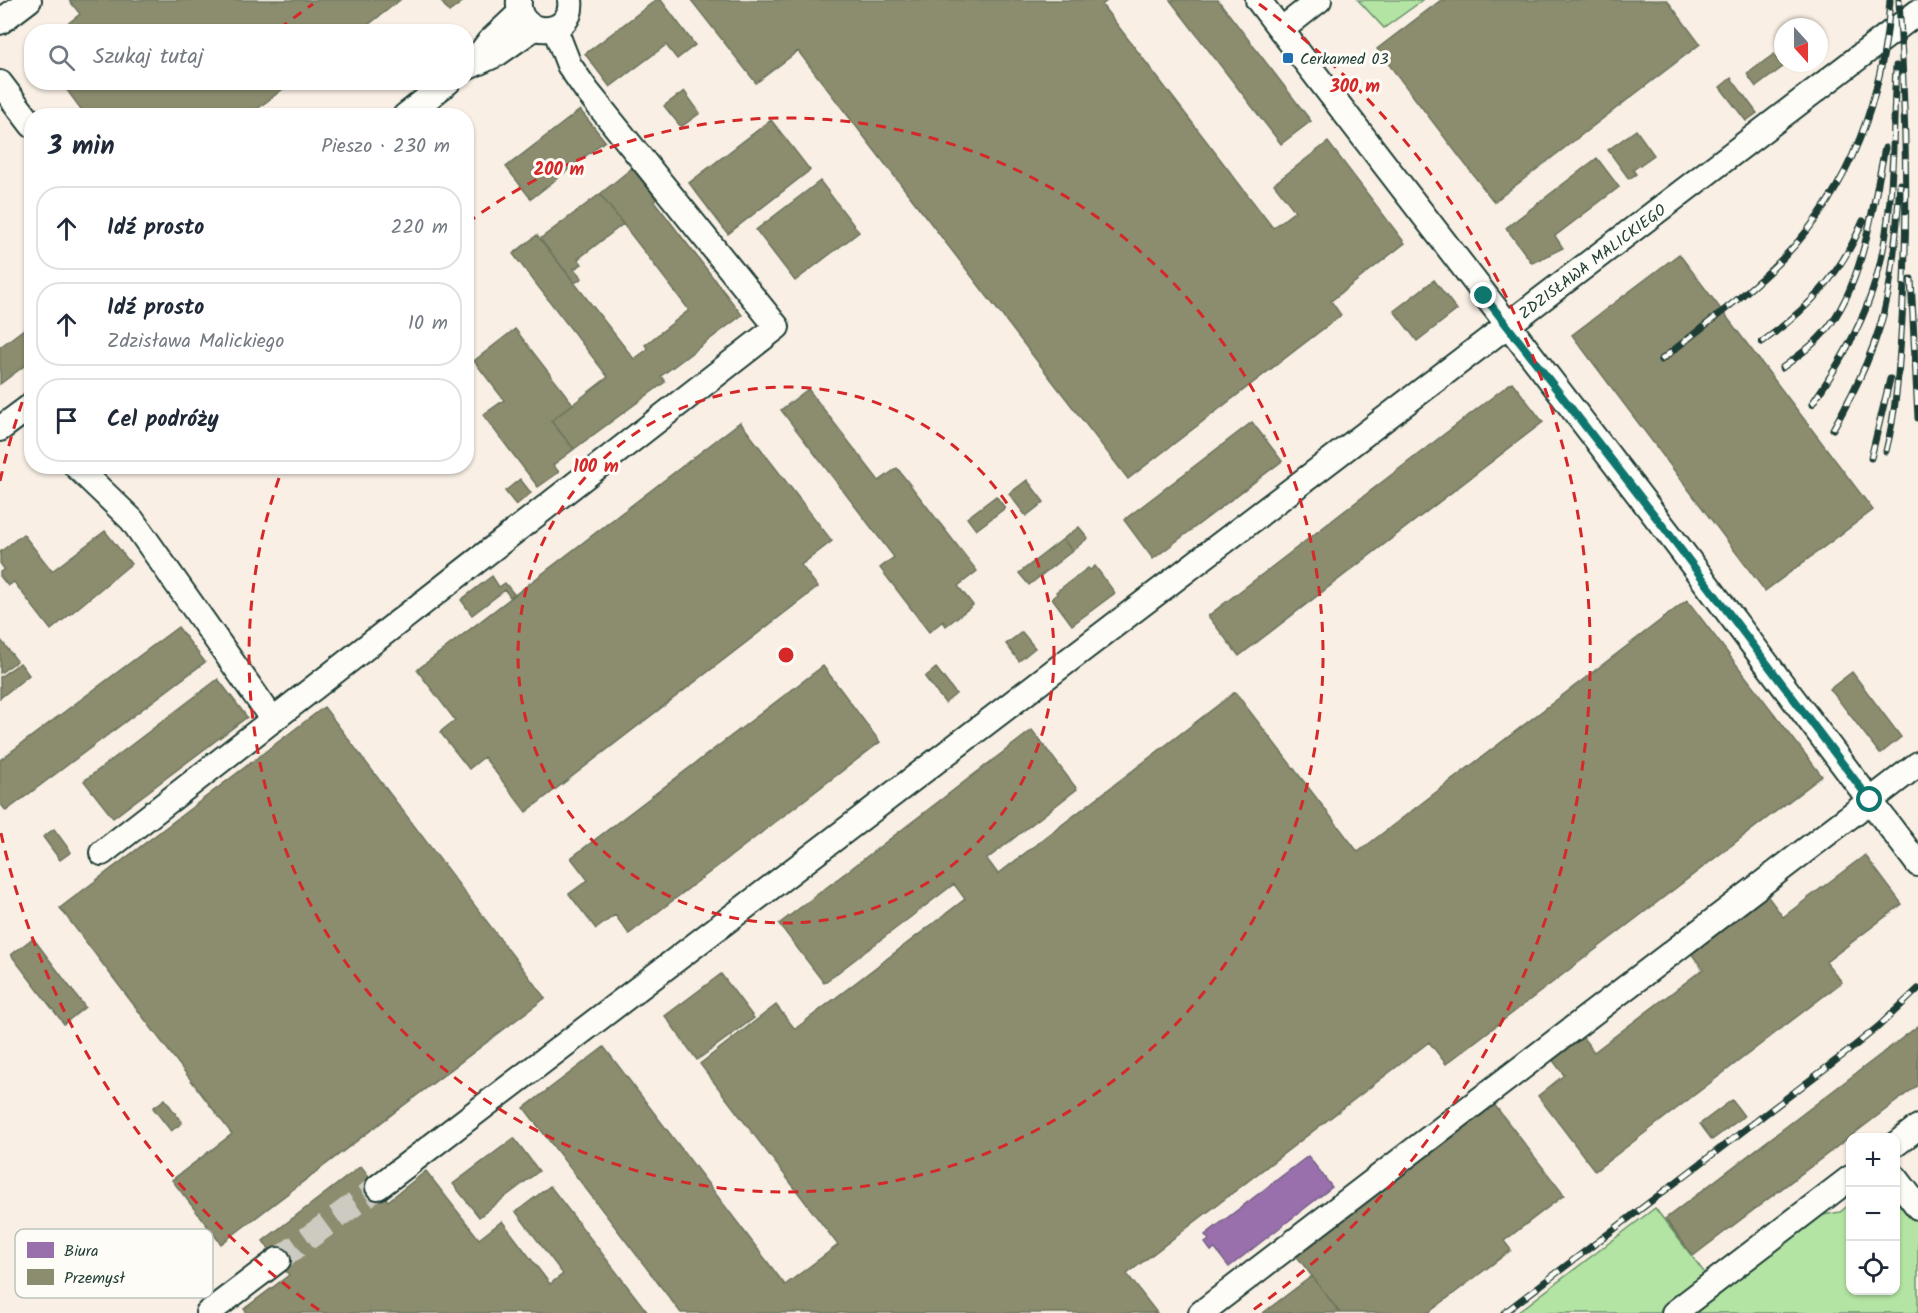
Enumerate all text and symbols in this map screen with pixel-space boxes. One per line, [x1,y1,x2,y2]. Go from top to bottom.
north arrow [1774,18,1828,72]
search box [24,24,474,90]
text: Szukaj tutaj [93,40,204,75]
icon: search [45,41,78,74]
place label: Cerkamed 03 [1300,47,1389,72]
marker: Cerkamed 03 [1281,51,1295,65]
text: 300 m [1329,73,1380,102]
text: 3 min [48,126,115,168]
text: Pieszo · 230 m [321,131,450,163]
text: 200 m [534,156,585,185]
street label: ZDZISŁAWA MALICKIEGO [1514,198,1672,326]
text: Idź prosto [107,211,204,246]
icon: ahead [50,212,83,245]
text: 220 m [391,212,448,244]
route end [1470,282,1496,308]
text: Idź prosto [107,291,204,326]
icon: ahead [50,308,83,341]
text: 10 m [408,308,448,340]
text: Zdzisława Malickiego [107,326,284,358]
text: Cel podróży [107,403,219,438]
icon: arrive [50,404,83,437]
text: 100 m [573,453,619,482]
centre of rings [776,645,796,665]
route start [1856,786,1882,812]
map controls [1846,1133,1900,1295]
button: + [1846,1133,1900,1187]
button: − [1846,1187,1900,1241]
legend [15,1229,213,1298]
text: Biura [64,1239,99,1264]
button: locate [1846,1241,1900,1295]
text: Przemysł [64,1266,126,1291]

